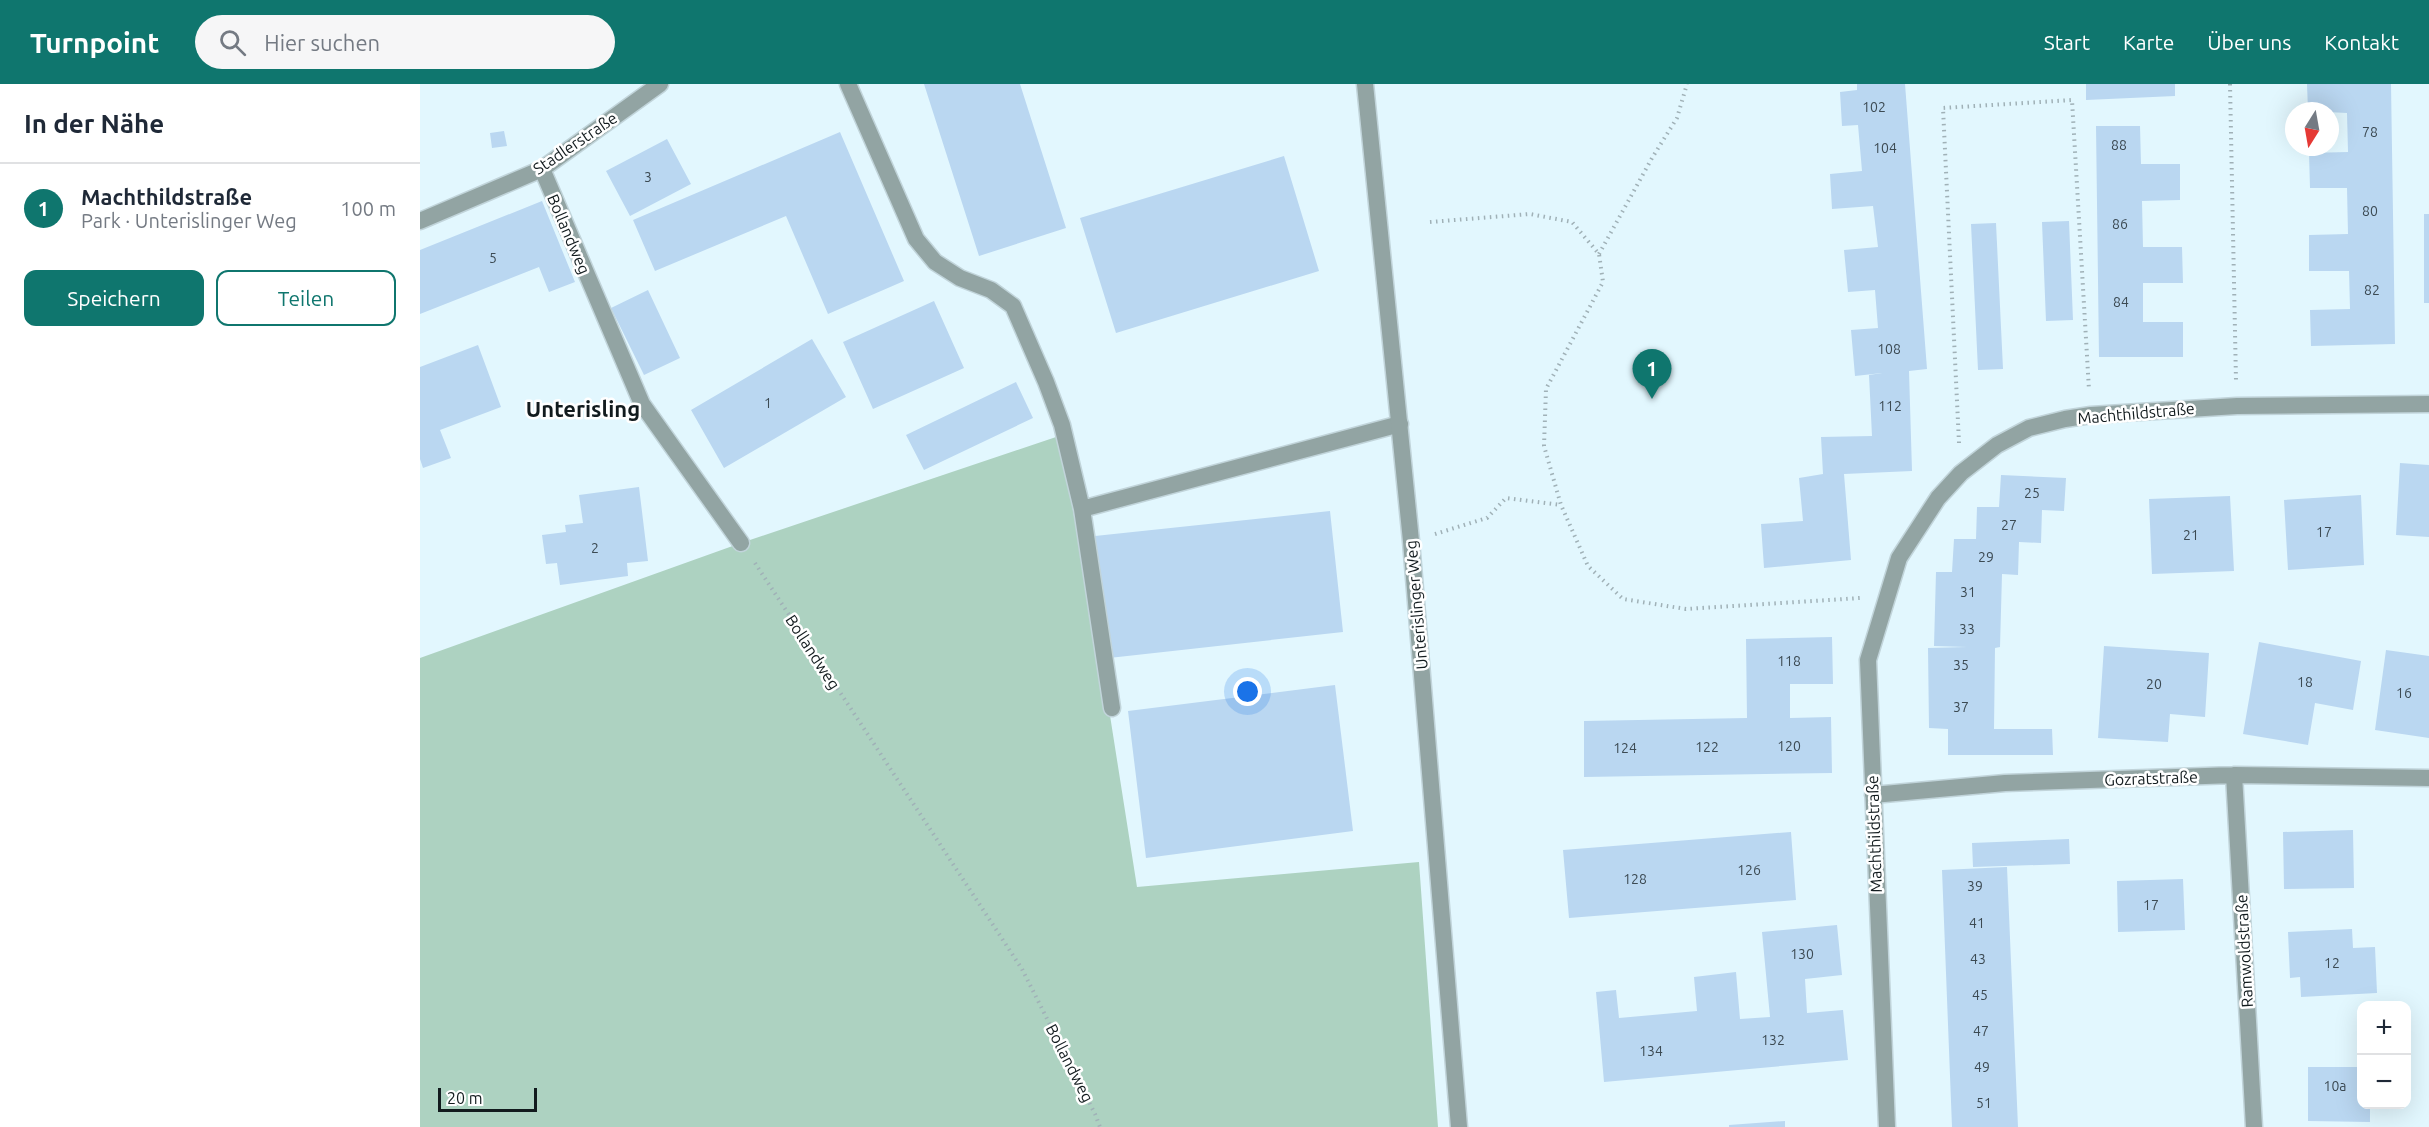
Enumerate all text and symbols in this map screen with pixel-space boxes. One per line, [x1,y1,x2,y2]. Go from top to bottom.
search box [195,15,615,69]
icon: search [216,26,249,59]
text: Turnpoint [30,27,159,58]
text: Hier suchen [264,30,380,55]
text: Start [2044,30,2090,54]
text: Karte [2123,30,2174,54]
text: Über uns [2207,30,2291,54]
text: Kontakt [2324,30,2399,54]
house number: 102 [1862,99,1886,115]
north arrow [2285,102,2339,156]
street label: Stadlerstraße [530,108,620,178]
text: In der Nähe [24,109,164,138]
house number: 78 [2362,124,2378,140]
house number: 88 [2111,137,2127,153]
house number: 104 [1873,140,1897,156]
house number: 3 [644,169,652,185]
text: Machthildstraße [81,184,252,209]
street label: Bollandweg [544,191,594,277]
text: 1 [38,197,49,220]
text: 100 m [340,197,396,220]
house number: 80 [2362,203,2378,219]
text: Park · Unterislinger Weg [81,209,297,232]
house number: 86 [2112,216,2128,232]
house number: 5 [489,250,497,266]
button: Speichern [24,270,204,326]
button: Teilen [216,270,396,326]
house number: 82 [2364,282,2380,298]
house number: 84 [2113,294,2129,310]
house number: 108 [1877,341,1901,357]
pin: 1 [1632,350,1672,399]
house number: 1 [764,395,772,411]
district label: Unterisling [526,396,640,421]
house number: 112 [1878,398,1902,414]
street label: Machthildstraße [2077,399,2195,427]
house number: 25 [2024,485,2040,501]
house number: 27 [2001,517,2017,533]
house number: 17 [2316,524,2332,540]
house number: 21 [2183,527,2199,543]
house number: 2 [591,540,599,556]
street label: Unterislinger Weg [1401,540,1431,670]
house number: 29 [1978,549,1994,565]
house number: 31 [1960,584,1976,600]
street label: Bollandweg [782,611,844,693]
house number: 33 [1959,621,1975,637]
house number: 118 [1777,653,1801,669]
house number: 35 [1953,657,1969,673]
house number: 18 [2297,674,2313,690]
house number: 20 [2146,676,2162,692]
your location [1233,677,1262,706]
house number: 16 [2396,685,2412,701]
house number: 37 [1953,699,1969,715]
house number: 120 [1777,738,1801,754]
house number: 122 [1695,739,1719,755]
house number: 124 [1613,740,1637,756]
street label: Gozratstraße [2104,767,2198,789]
street label: Machthildstraße [1863,775,1885,893]
house number: 126 [1737,862,1761,878]
house number: 128 [1623,871,1647,887]
house number: 39 [1967,878,1983,894]
street label: Ramwoldstraße [2232,894,2256,1008]
house number: 17 [2143,897,2159,913]
house number: 41 [1969,915,1985,931]
house number: 130 [1790,946,1814,962]
house number: 43 [1970,951,1986,967]
house number: 12 [2324,955,2340,971]
house number: 45 [1972,987,1988,1003]
map controls [2357,1001,2411,1109]
button: + [2357,1001,2411,1055]
street label: Bollandweg [1043,1021,1097,1105]
house number: 47 [1973,1023,1989,1039]
house number: 132 [1761,1032,1785,1048]
house number: 134 [1639,1043,1663,1059]
button: − [2357,1055,2411,1109]
house number: 49 [1974,1059,1990,1075]
house number: 10a [2324,1078,2347,1094]
scale bar [438,1085,537,1112]
text: 20 m [447,1089,483,1107]
house number: 51 [1976,1095,1992,1111]

